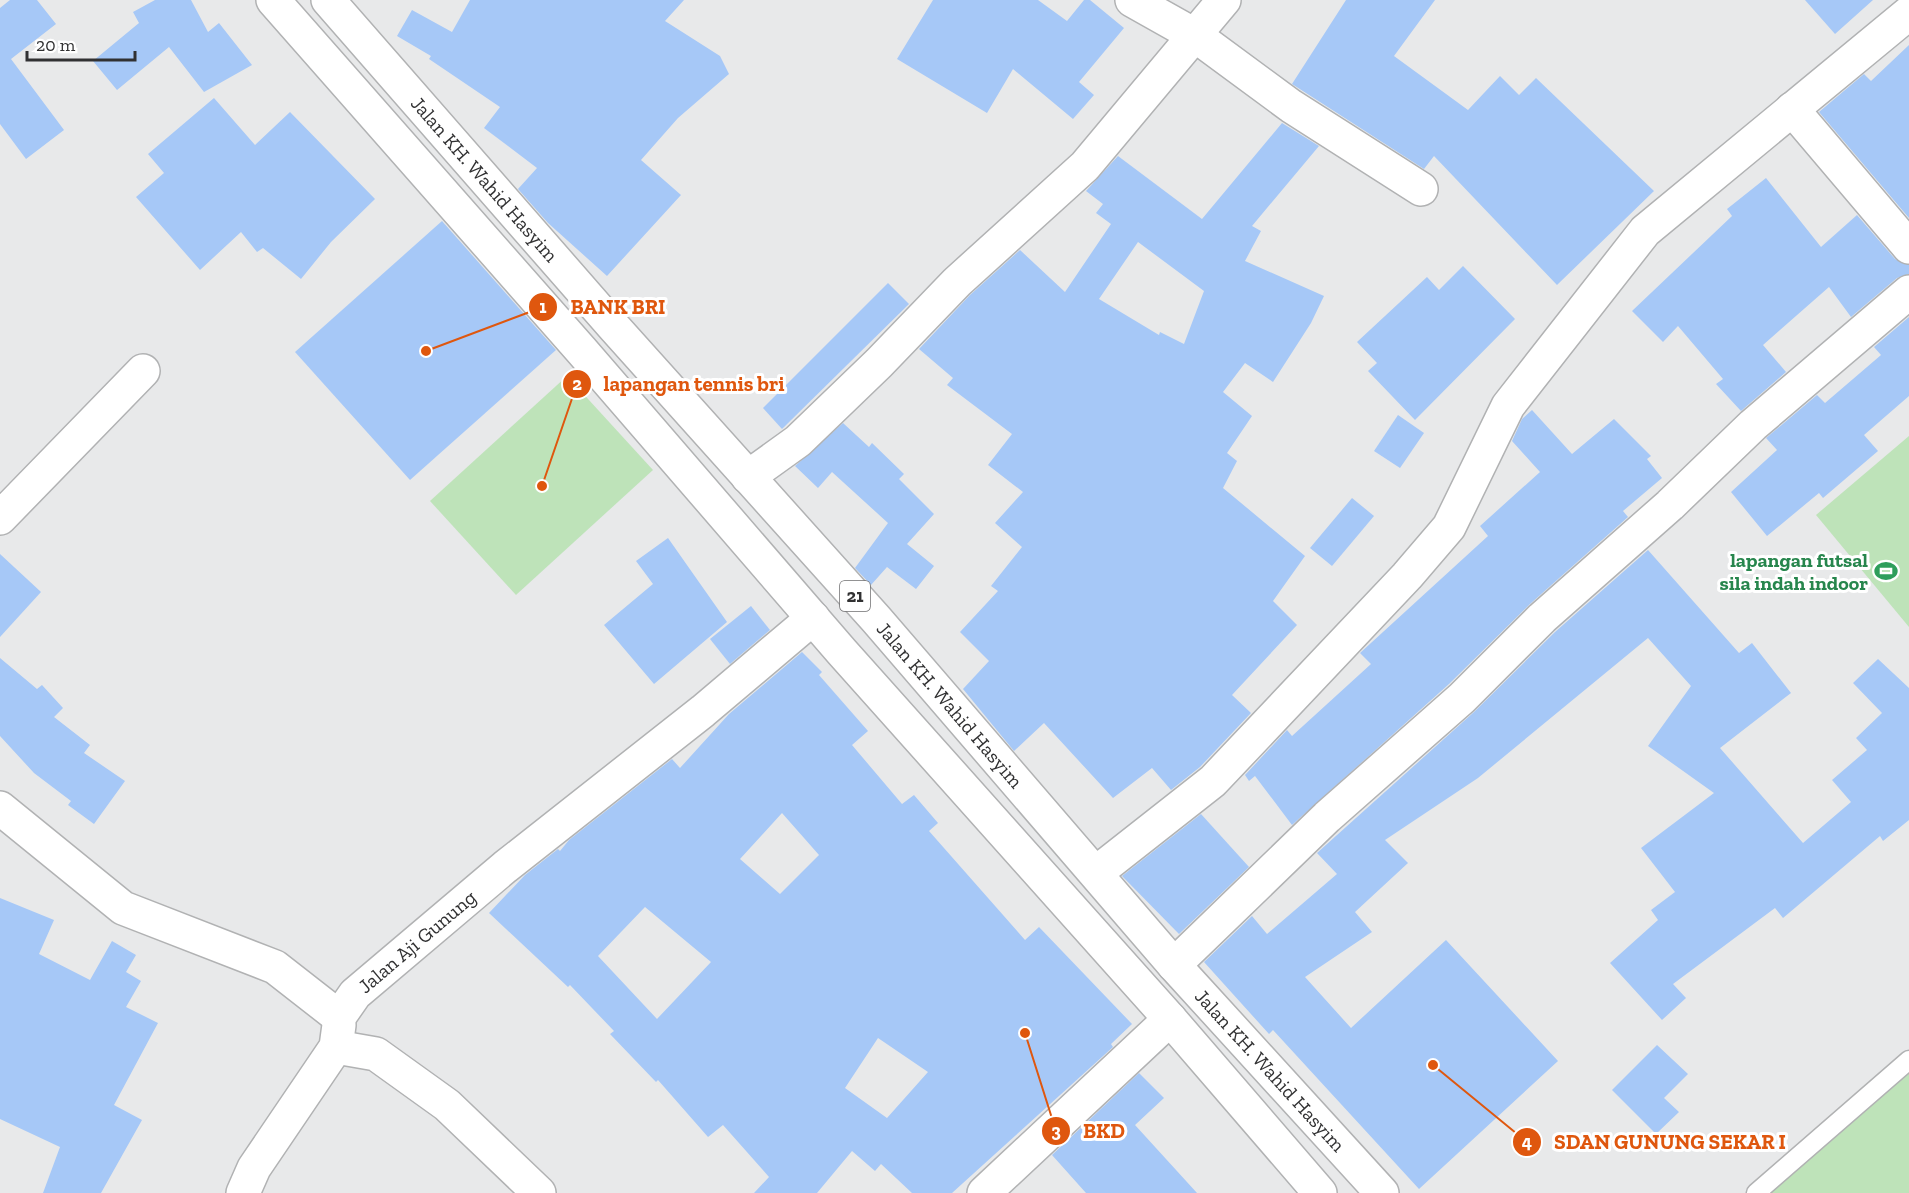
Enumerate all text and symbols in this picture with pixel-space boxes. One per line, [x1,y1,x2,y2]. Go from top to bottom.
scale bar [27,24,135,62]
text: 20 m [36,34,76,56]
street label: Jalan KH. Wahid Hasyim [406,92,564,267]
callout: BANK BRI [528,287,677,326]
text: BANK BRI [571,294,665,319]
text: 1 [539,296,547,318]
callout: lapangan tennis bri [562,364,797,403]
text: lapangan tennis bri [604,371,784,396]
text: 2 [572,373,582,395]
place label: lapangan futsal sila indah indoor [1720,548,1868,595]
sports icon: lapangan futsal sila indah indoor [1873,558,1899,584]
road number: 21 [840,581,870,611]
street label: Jalan KH. Wahid Hasyim [872,617,1029,793]
street label: Jalan Aji Gunung [353,885,481,998]
street label: Jalan KH. Wahid Hasyim [1190,984,1351,1157]
callout: BKD [1041,1111,1137,1150]
text: BKD [1083,1118,1125,1143]
text: 3 [1051,1120,1061,1142]
callout: SDAN GUNUNG SEKAR I [1512,1123,1798,1162]
text: SDAN GUNUNG SEKAR I [1554,1129,1786,1154]
text: 4 [1522,1131,1532,1153]

